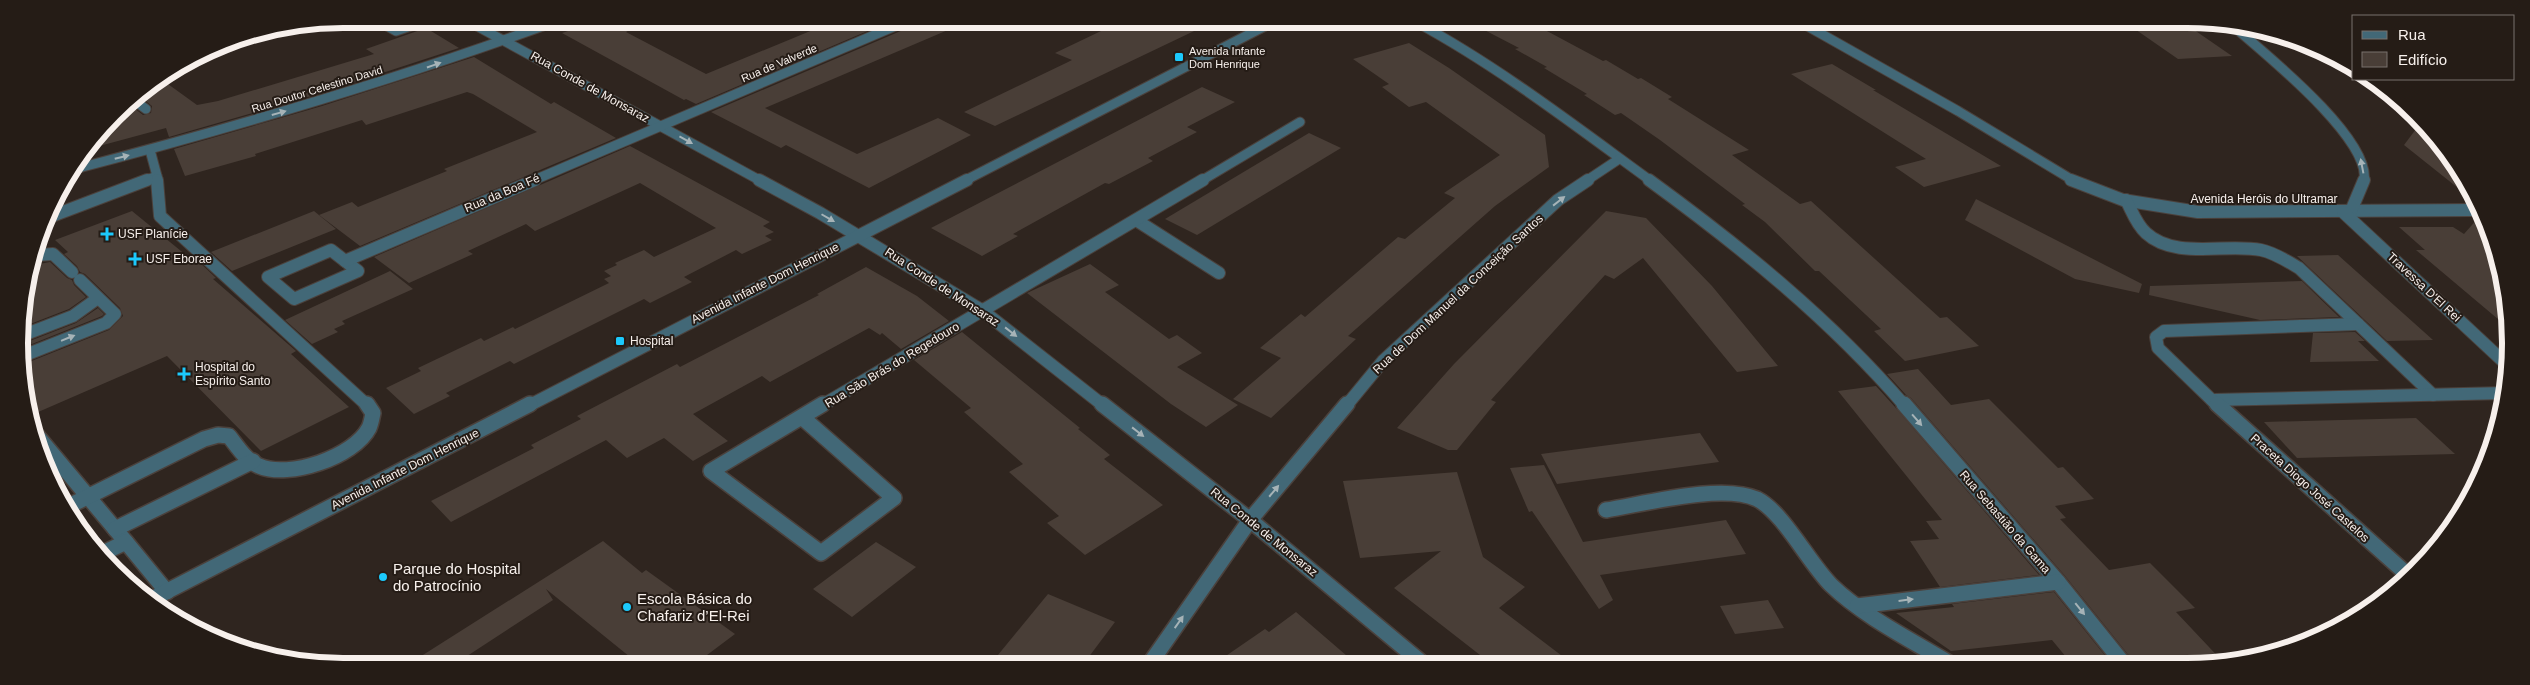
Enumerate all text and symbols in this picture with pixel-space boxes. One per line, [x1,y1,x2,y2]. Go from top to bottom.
legend [2352,15,2515,80]
text: Rua [2398,26,2426,43]
street label: Rua de Valverde [739,42,819,84]
place label: Avenida Infante Dom Henrique [1189,45,1265,70]
street label: Rua Conde de Monsaraz [528,49,652,125]
marker: Avenida Infante Dom Henrique [1173,51,1185,63]
text: Edifício [2398,51,2447,68]
one-way arrow [427,61,442,69]
street label: Rua Doutor Celestino David [250,63,384,115]
one-way arrow [272,109,287,117]
one-way arrow [680,135,693,144]
one-way arrow [115,153,130,161]
one-way arrow [2358,158,2366,174]
street label: Rua da Boa Fé [462,171,542,215]
street label: Avenida Heróis do Ultramar [2190,192,2338,206]
one-way arrow [1552,195,1565,206]
street label: Rua de Dom Manuel da Conceição Santos [1370,211,1546,377]
one-way arrow [822,214,835,223]
marker: USF Planície [100,227,114,241]
place label: USF Planície [118,227,188,241]
street label: Avenida Infante Dom Henrique [689,239,841,326]
street label: Rua Conde de Monsaraz [882,245,1002,329]
street label: Travessa D'El Rei [2384,249,2464,325]
marker: USF Eborae [128,252,142,266]
place label: USF Eborae [146,252,212,266]
street label: Rua São Brás do Regedouro [822,319,962,411]
one-way arrow [1004,327,1017,337]
one-way arrow [61,334,76,342]
place label: Hospital [630,334,673,348]
marker: Hospital [614,335,626,347]
place label: Hospital do Espírito Santo [195,360,271,388]
marker: Hospital do Espírito Santo [177,367,191,381]
one-way arrow [1911,413,1922,426]
street label: Avenida Infante Dom Henrique [329,425,481,512]
one-way arrow [1132,427,1145,438]
street label: Praceta Diogo José Castelos [2248,431,2372,545]
street label: Rua Sebastião da Gama [1957,468,2054,576]
one-way arrow [1269,484,1280,497]
street label: Rua Conde de Monsaraz [1208,485,1320,579]
place label: Parque do Hospital do Patrocínio [393,560,521,594]
marker: Parque do Hospital do Patrocínio [377,571,389,583]
place label: Escola Básica do Chafariz d’El-Rei [637,590,752,624]
one-way arrow [1898,596,1914,604]
marker: Escola Básica do Chafariz d’El-Rei [621,601,633,613]
one-way arrow [2074,603,2085,616]
one-way arrow [1174,615,1184,629]

